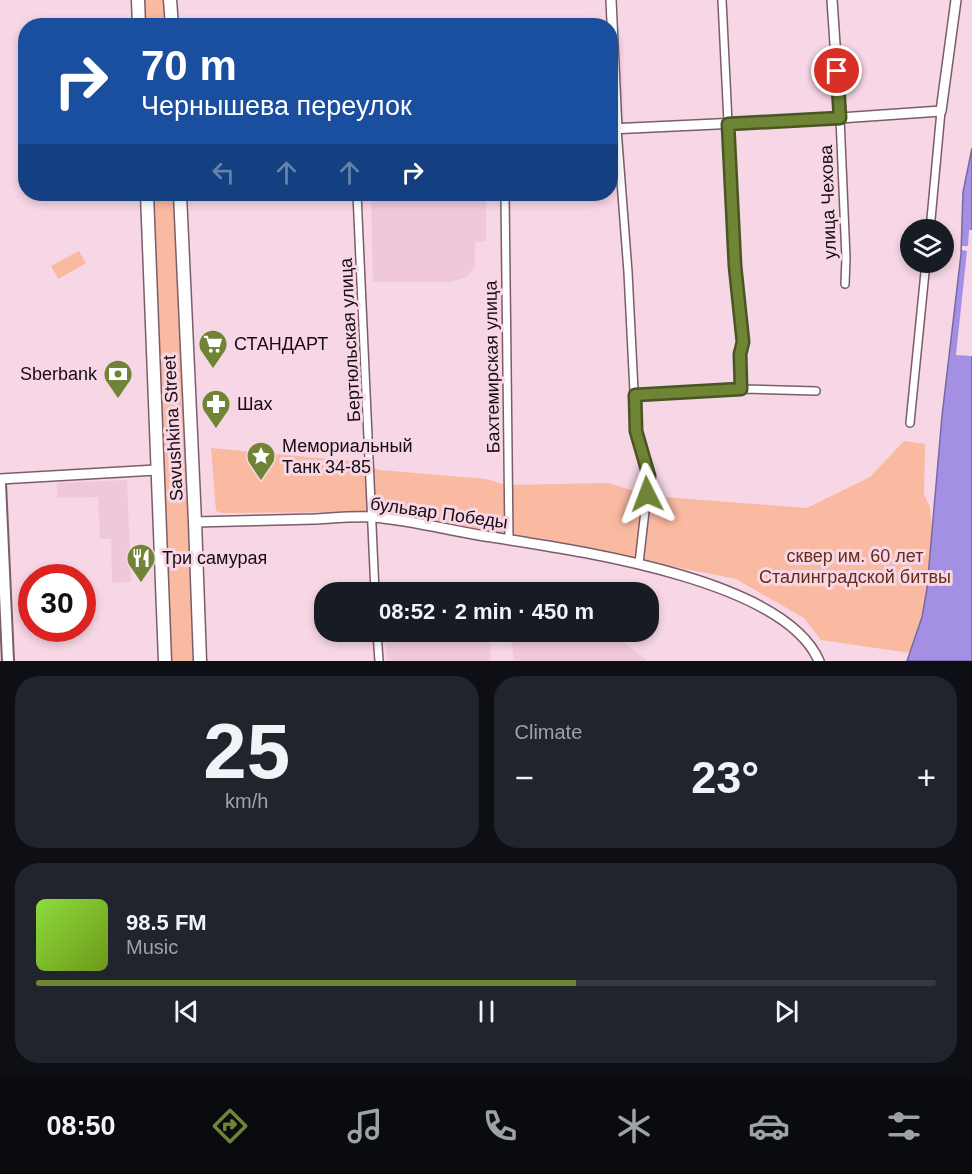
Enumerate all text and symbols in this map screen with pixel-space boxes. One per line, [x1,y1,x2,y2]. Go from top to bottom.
icon: right [42,42,120,120]
text: 70 m [141,42,237,89]
pin [811,45,862,96]
icon: arrive [820,54,853,87]
text: Чернышева переулок [141,91,412,121]
street label: улица Чехова [816,144,840,259]
icon: left [207,156,240,189]
icon: ahead [270,156,303,189]
icon: ahead [333,156,366,189]
icon: right [396,156,429,189]
map controls [900,219,954,273]
button: layers [900,219,954,273]
street label: Бертюльская улица [336,257,364,423]
street label: Бахтемирская улица [480,280,504,453]
supermarket icon: СТАНДАРТ [197,328,229,370]
place label: СТАНДАРТ [234,334,328,354]
street label: Savushkina Street [159,355,187,501]
bank icon: Sberbank [102,358,134,400]
place label: Sberbank [20,364,98,384]
pharmacy icon: Шах [200,388,232,430]
place label: Шах [237,394,273,414]
place label: Мемориальный Танк 34-85 [282,436,412,477]
place icon: Мемориальный Танк 34-85 [245,440,277,482]
position arrow [615,462,679,526]
street label: бульвар Победы [369,493,509,533]
restaurant icon: Три самурая [125,542,157,584]
park label: сквер им. 60 лет Сталинградской битвы [759,546,951,587]
place label: Три самурая [162,548,267,568]
speed limit sign: 30 [18,564,96,642]
text: 08:52 · 2 min · 450 m [379,599,594,624]
text: 25 [203,707,290,795]
text: Climate [515,721,582,743]
text: 23° [691,752,759,803]
text: − [515,759,534,796]
text: + [917,759,936,796]
text: km/h [225,790,268,812]
text: 98.5 FM [126,910,207,935]
text: Music [126,936,178,958]
icon: previous [170,995,203,1028]
icon: pause [470,995,503,1028]
icon: next [770,995,803,1028]
icon: directions [209,1105,251,1147]
icon: music [344,1105,386,1147]
icon: phone [479,1105,521,1147]
icon: climate [613,1105,655,1147]
icon: car [748,1105,790,1147]
icon: filters [883,1105,925,1147]
text: 08:50 [46,1111,116,1141]

